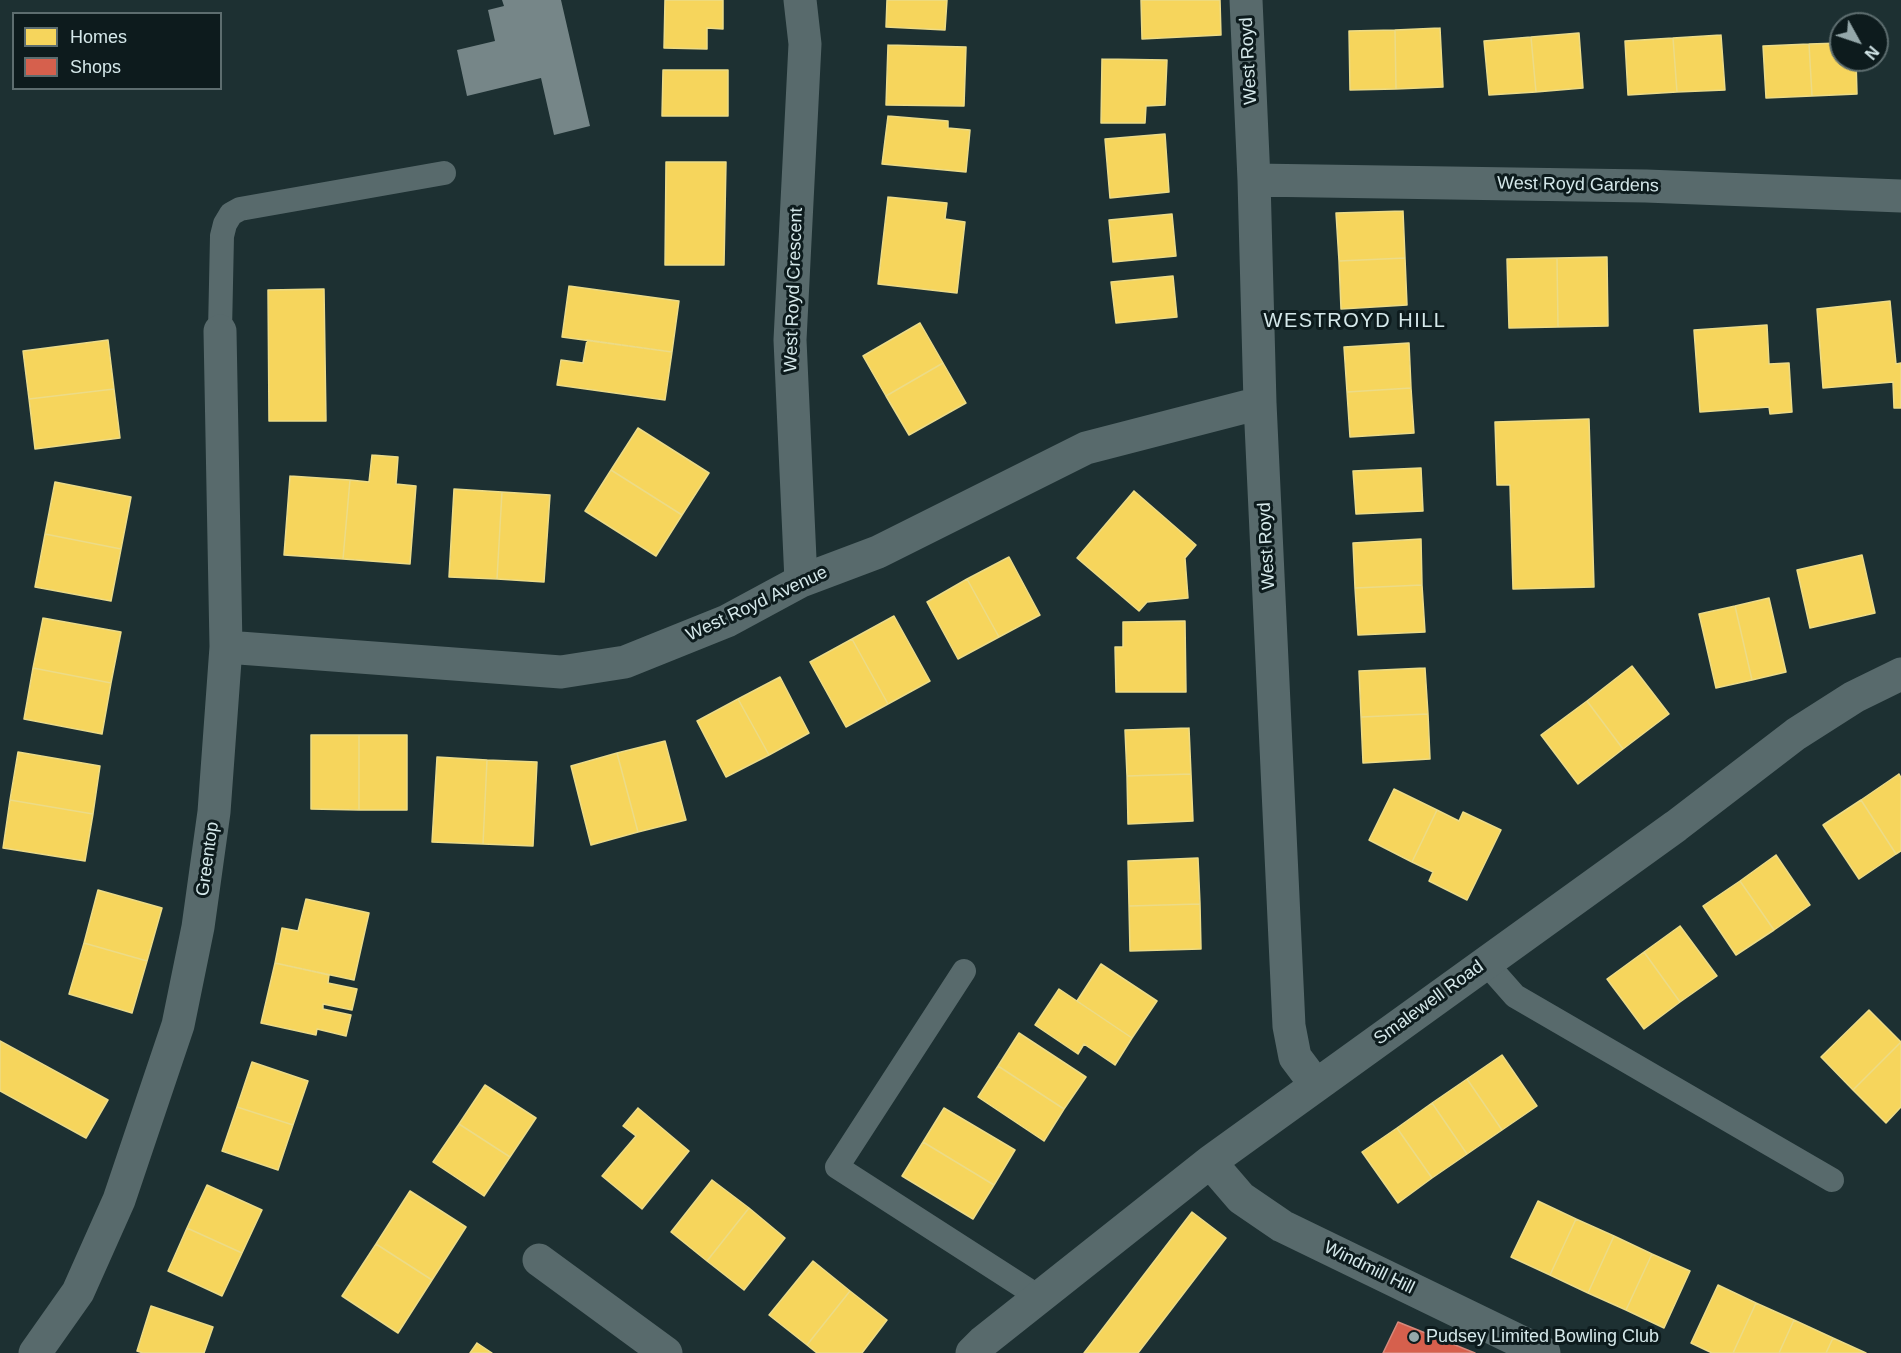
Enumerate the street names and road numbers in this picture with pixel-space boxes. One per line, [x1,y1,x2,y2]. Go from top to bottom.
street label: West Royd [1236,17,1262,105]
street label: West Royd Gardens [1497,173,1659,197]
street label: West Royd Crescent [780,207,808,373]
street label: West Royd [1254,502,1280,590]
street label: West Royd Avenue [683,562,831,646]
street label: Greentop [192,820,224,898]
street label: Smalewell Road [1370,956,1488,1050]
street label: Windmill Hill [1320,1237,1418,1299]

